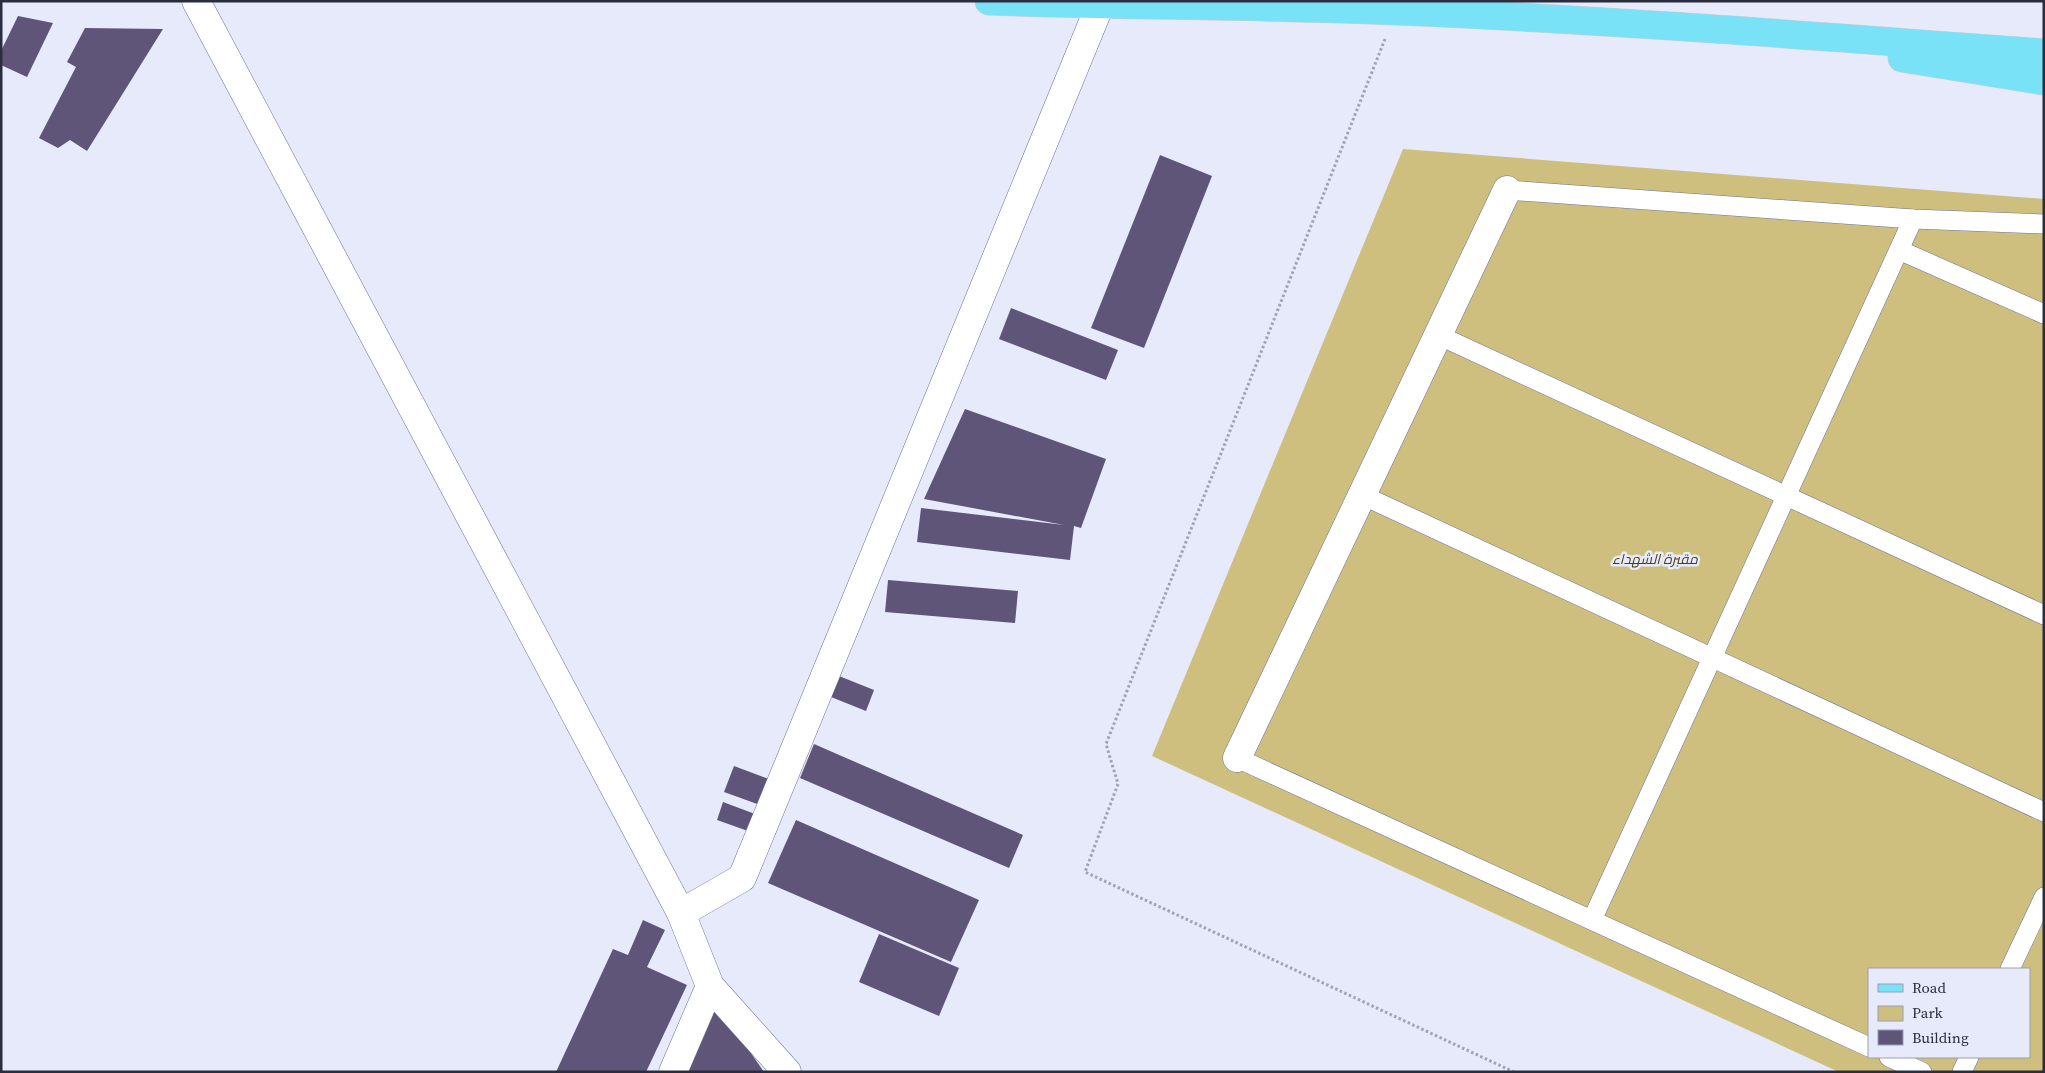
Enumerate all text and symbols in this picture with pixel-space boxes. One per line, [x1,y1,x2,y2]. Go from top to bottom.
park label: مقبرة الشهداء [1612,549,1699,569]
legend [1868,968,2030,1058]
text: Road [1912,977,1946,998]
text: Park [1912,1002,1944,1023]
text: Building [1912,1027,1969,1048]

